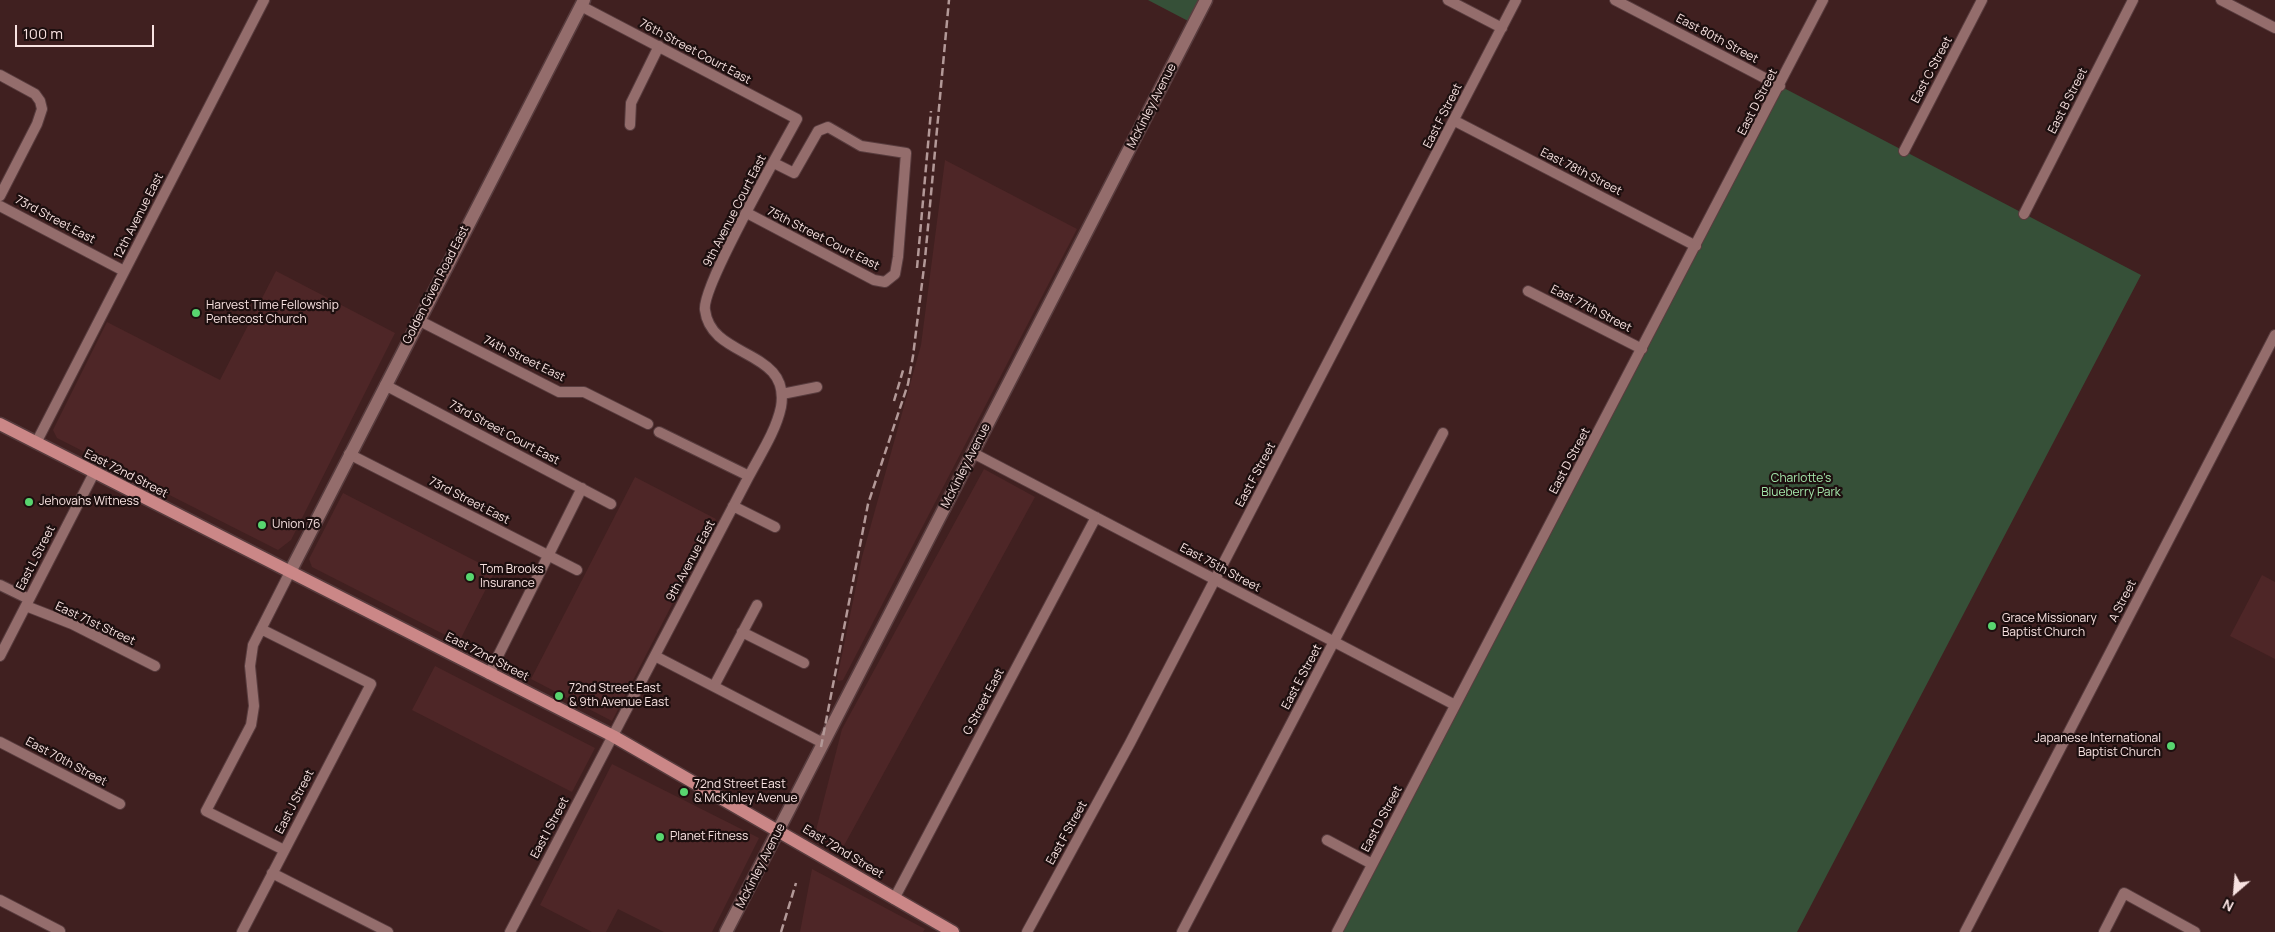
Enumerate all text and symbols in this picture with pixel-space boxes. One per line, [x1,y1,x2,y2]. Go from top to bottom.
street label: East 80th Street [1674,11,1760,67]
scale bar [18,15,156,47]
street label: 76th Street Court East [637,16,753,88]
text: 100 m [23,23,63,44]
street label: East C Street [1908,34,1956,106]
street label: McKinley Avenue [1124,61,1180,151]
street label: East D Street [1735,66,1781,138]
street label: East B Street [2045,66,2091,136]
street label: East F Street [1421,81,1465,151]
street label: East 78th Street [1538,145,1624,199]
street label: 9th Avenue Court East [700,152,770,270]
street label: 12th Avenue East [111,171,167,261]
street label: 73rd Street East [12,193,98,247]
street label: 75th Street Court East [765,204,881,274]
street label: Golden Given Road East [400,223,472,347]
street label: East 77th Street [1548,282,1634,336]
place label: Harvest Time Fellowship Pentecost Church [206,299,339,327]
marker: Harvest Time Fellowship Pentecost Church [190,307,202,319]
street label: 74th Street East [481,333,567,385]
street label: 73rd Street Court East [446,398,562,468]
street label: McKinley Avenue [938,421,994,511]
street label: East D Street [1547,426,1593,496]
street label: East F Street [1233,440,1279,510]
street label: East 72nd Street [82,447,170,501]
park label: Charlotte's Blueberry Park [1761,472,1841,500]
street label: 73rd Street East [426,474,512,528]
place label: Jehovahs Witness [39,495,139,509]
marker: Jehovahs Witness [23,496,35,508]
place label: Union 76 [272,518,320,532]
street label: 9th Avenue East [664,518,718,604]
marker: Union 76 [256,519,268,531]
street label: East L Street [14,523,58,593]
street label: East 75th Street [1177,541,1263,595]
place label: Tom Brooks Insurance [480,563,544,591]
marker: Tom Brooks Insurance [464,571,476,583]
street label: A Street [2106,578,2140,624]
street label: East 71st Street [53,599,137,649]
place label: Grace Missionary Baptist Church [2002,612,2097,640]
marker: Grace Missionary Baptist Church [1986,620,1998,632]
street label: East 72nd Street [443,630,531,684]
street label: East E Street [1279,642,1325,712]
street label: G Street East [960,666,1008,738]
place label: 72nd Street East & 9th Avenue East [569,682,669,710]
marker: 72nd Street East & 9th Avenue East [553,690,565,702]
place label: Japanese International Baptist Church [2034,732,2161,760]
street label: East 70th Street [23,735,109,789]
marker: Japanese International Baptist Church [2165,740,2177,752]
street label: East J Street [273,767,317,837]
place label: 72nd Street East & McKinley Avenue [694,778,798,806]
street label: East D Street [1359,784,1405,854]
marker: 72nd Street East & McKinley Avenue [678,786,690,798]
street label: East I Street [528,795,572,861]
street label: East F Street [1044,799,1090,867]
street label: McKinley Avenue [733,821,789,911]
street label: East 72nd Street [800,822,886,882]
place label: Planet Fitness [670,830,748,844]
marker: Planet Fitness [654,831,666,843]
north arrow [2210,867,2260,917]
text: N [2219,895,2237,917]

